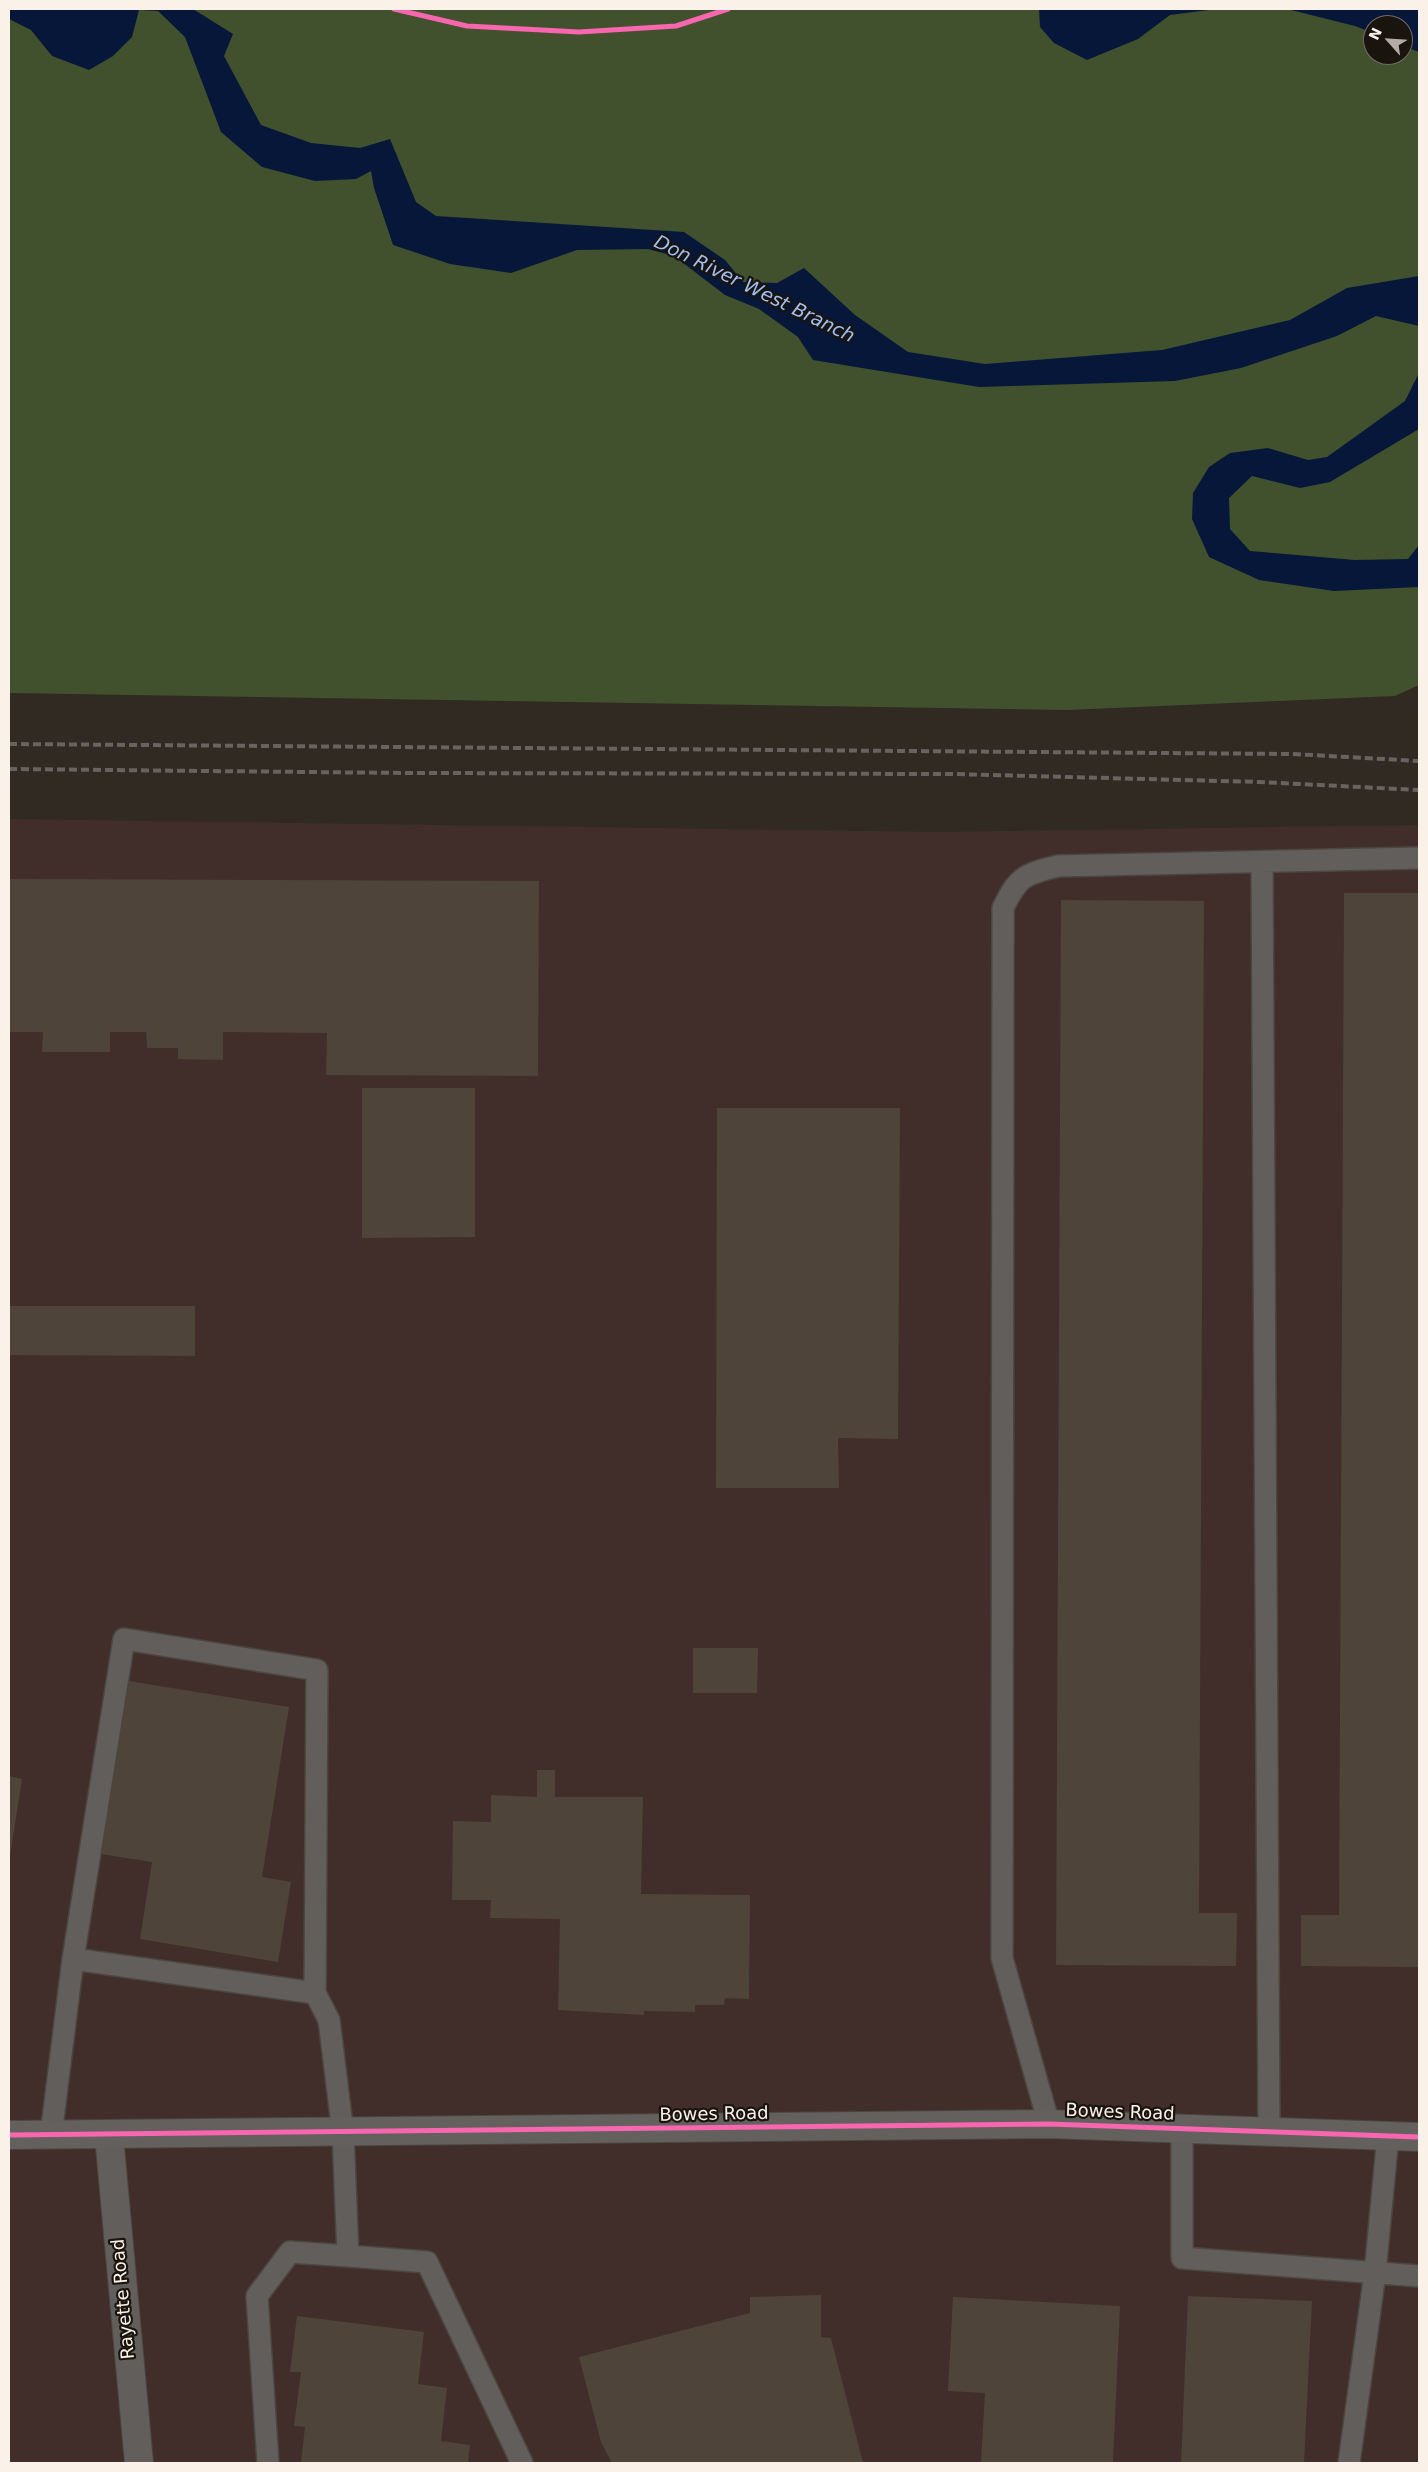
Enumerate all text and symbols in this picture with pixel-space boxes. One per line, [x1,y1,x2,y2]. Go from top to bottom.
north arrow [1363,15,1413,65]
text: N [1366,25,1385,43]
water label: Don River West Branch [650,231,858,349]
street label: Bowes Road [1065,2100,1175,2126]
street label: Bowes Road [659,2103,769,2127]
street label: Rayette Road [108,2238,140,2360]

